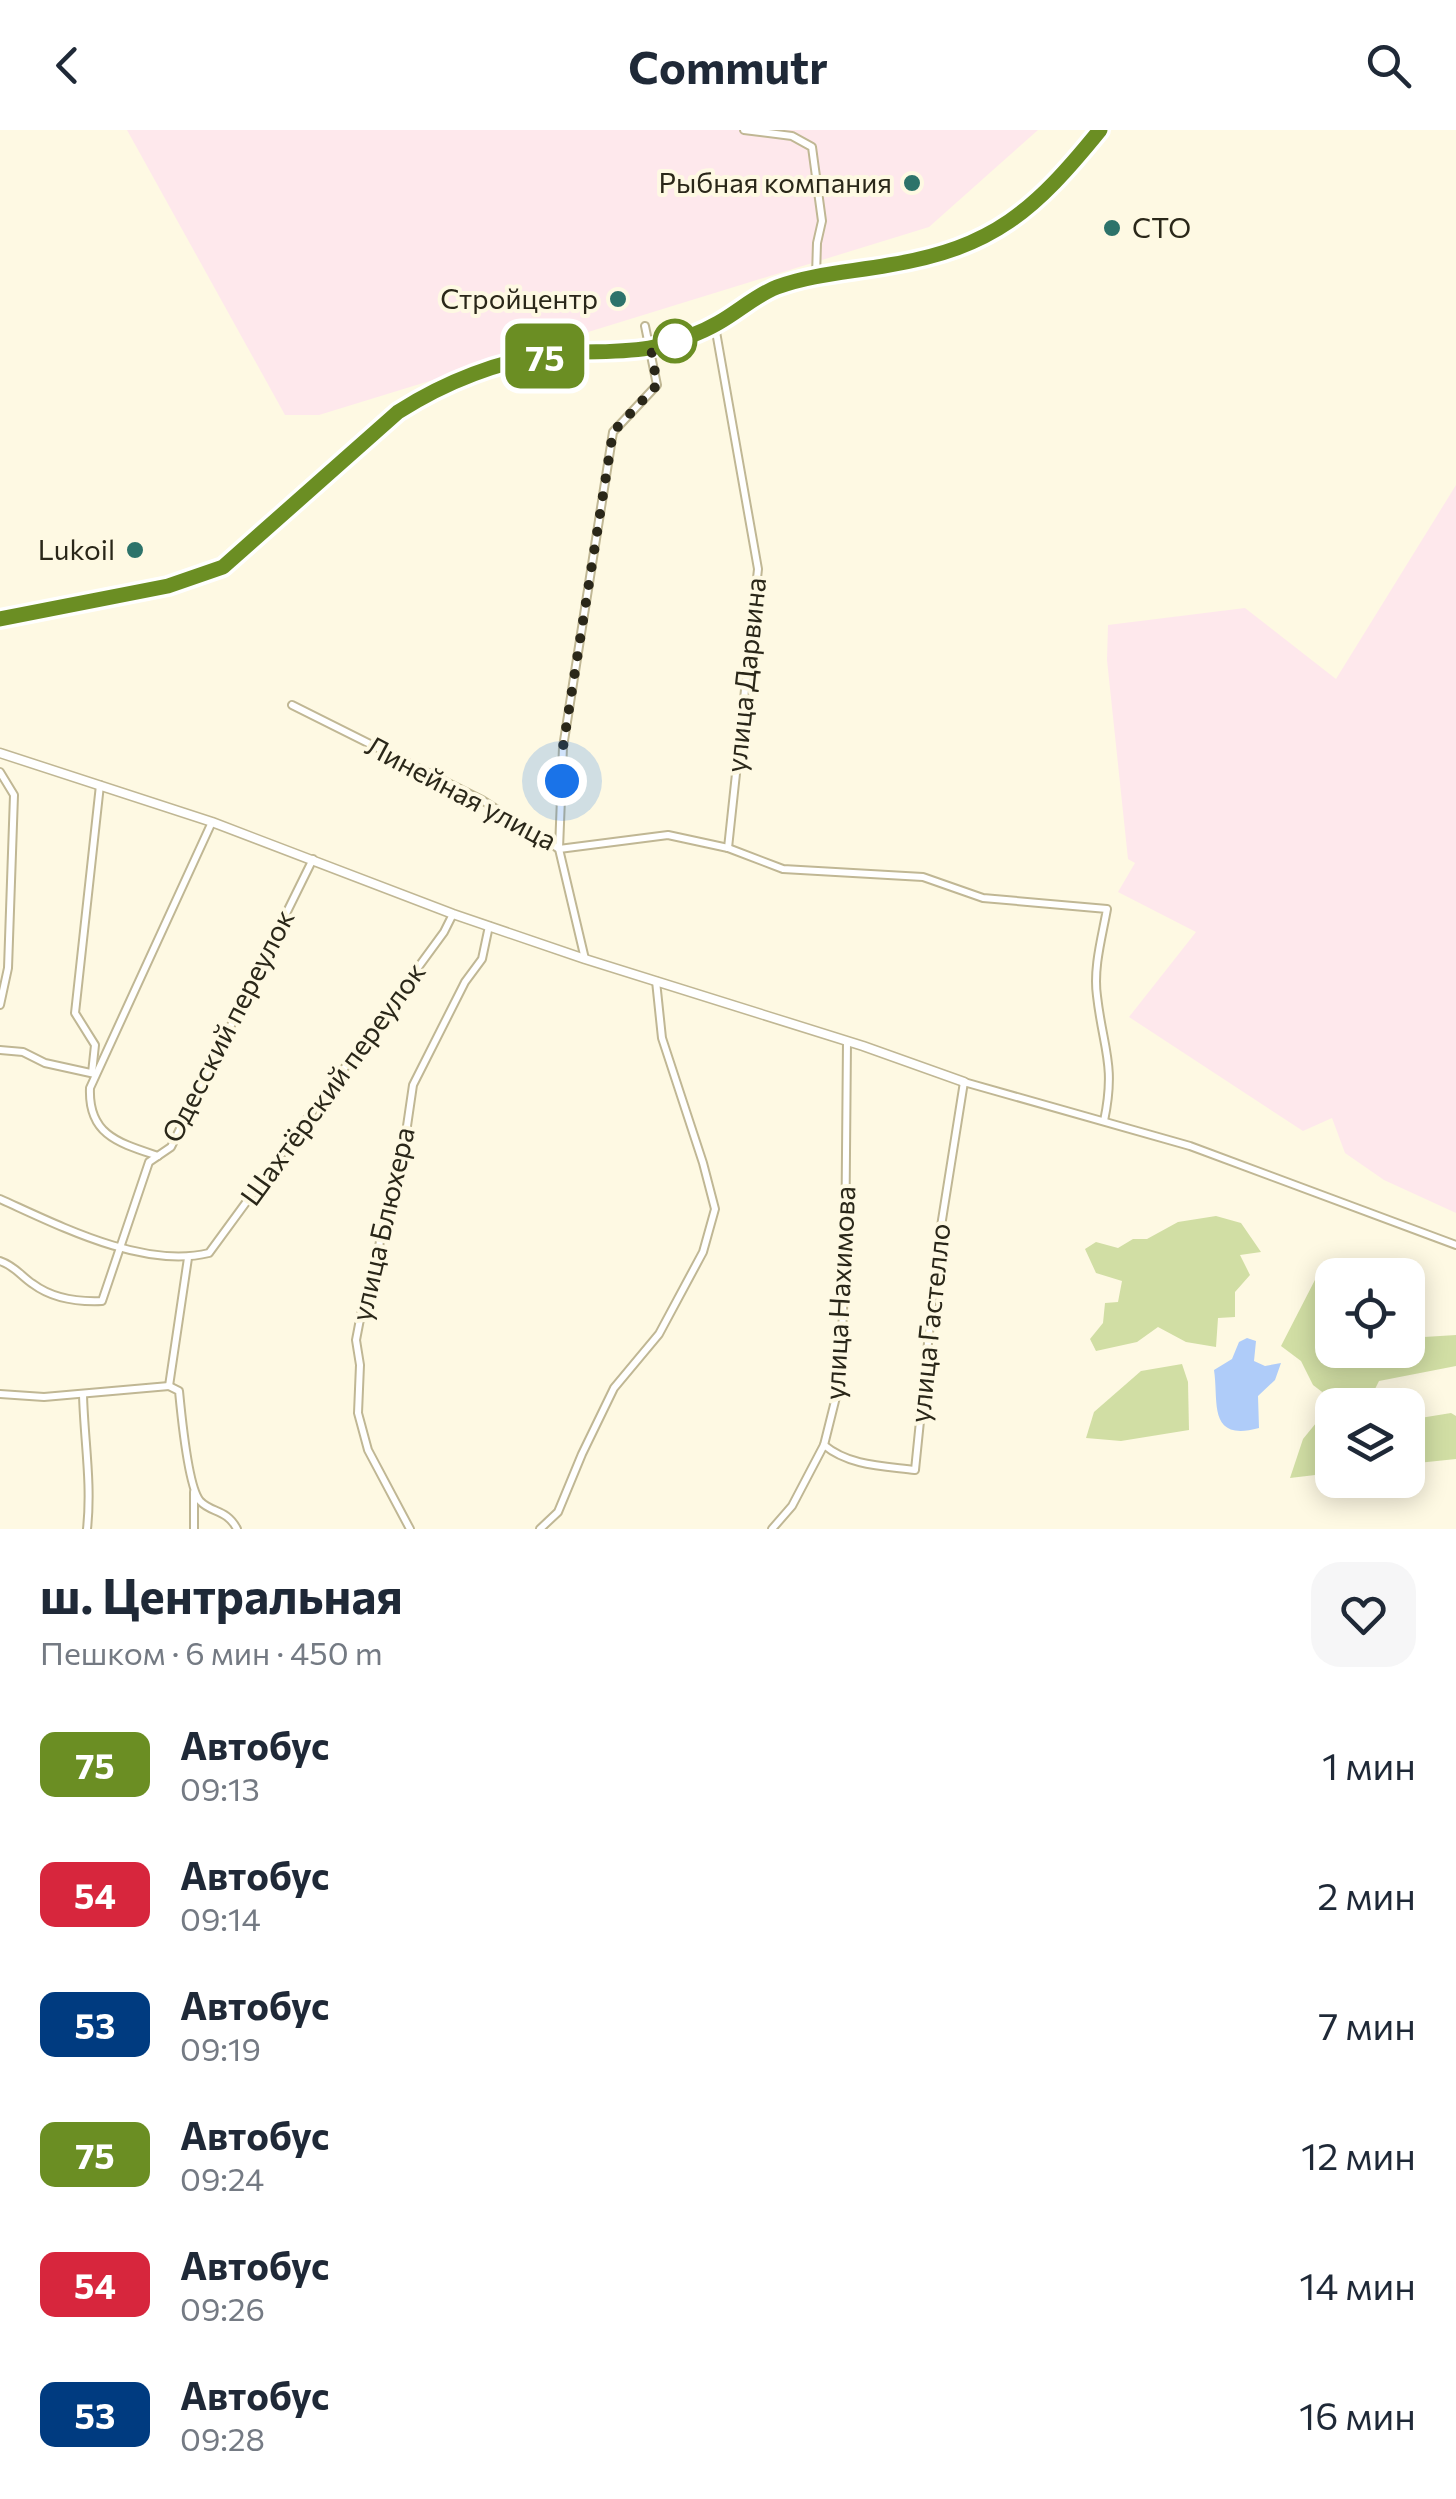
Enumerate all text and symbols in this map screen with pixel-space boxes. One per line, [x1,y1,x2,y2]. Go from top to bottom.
icon: back [40,38,95,93]
text: Commutr [628,38,828,93]
icon: search [1361,38,1416,93]
place label: Рыбная компания [659,165,892,199]
marker: Рыбная компания [901,172,923,194]
place label: СТО [1132,210,1191,244]
marker: СТО [1101,217,1123,239]
place label: Стройцентр [440,281,598,315]
marker: Стройцентр [607,288,629,310]
unlabelled marker [654,320,696,362]
line badge: 75 [500,324,590,388]
text: 75 [525,335,565,378]
place label: Lukoil [38,532,115,566]
marker: Lukoil [124,539,146,561]
street label: улица Дарвина [718,576,772,774]
street label: Линейная улица [360,728,563,857]
your location [537,756,587,806]
street label: Одесский переулок [154,903,301,1148]
street label: Шахтёрский переулок [233,955,432,1212]
street label: улица Блюхера [343,1124,421,1324]
street label: улица Нахимова [816,1185,862,1401]
street label: улица Гастелло [902,1221,956,1424]
map controls [1315,1258,1425,1498]
button: locate [1315,1258,1425,1368]
button: layers [1315,1388,1425,1498]
button: heart [1311,1562,1416,1667]
text: ш. Центральная [40,1565,403,1624]
text: Пешком · 6 мин · 450 m [40,1632,383,1672]
text: Автобус [180,1721,330,1768]
text: 1 мин [1322,1741,1416,1788]
text: 75 [75,1743,115,1786]
text: 09:13 [180,1768,260,1808]
text: Автобус [180,1851,330,1898]
text: 2 мин [1317,1871,1416,1918]
text: 54 [74,1873,116,1916]
text: 09:14 [180,1898,261,1938]
text: Автобус [180,1981,330,2028]
text: 7 мин [1318,2001,1416,2048]
text: 53 [75,2003,115,2046]
text: 09:19 [180,2028,261,2068]
text: Автобус [180,2111,330,2158]
text: 12 мин [1301,2131,1416,2178]
text: 75 [75,2133,115,2176]
text: 09:24 [180,2158,264,2198]
text: Автобус [180,2241,330,2288]
text: 14 мин [1299,2261,1416,2308]
text: 54 [74,2263,116,2306]
text: 09:26 [180,2288,265,2328]
text: Автобус [180,2371,330,2418]
text: 16 мин [1299,2391,1416,2438]
text: 53 [75,2393,115,2436]
text: 09:28 [180,2418,265,2458]

